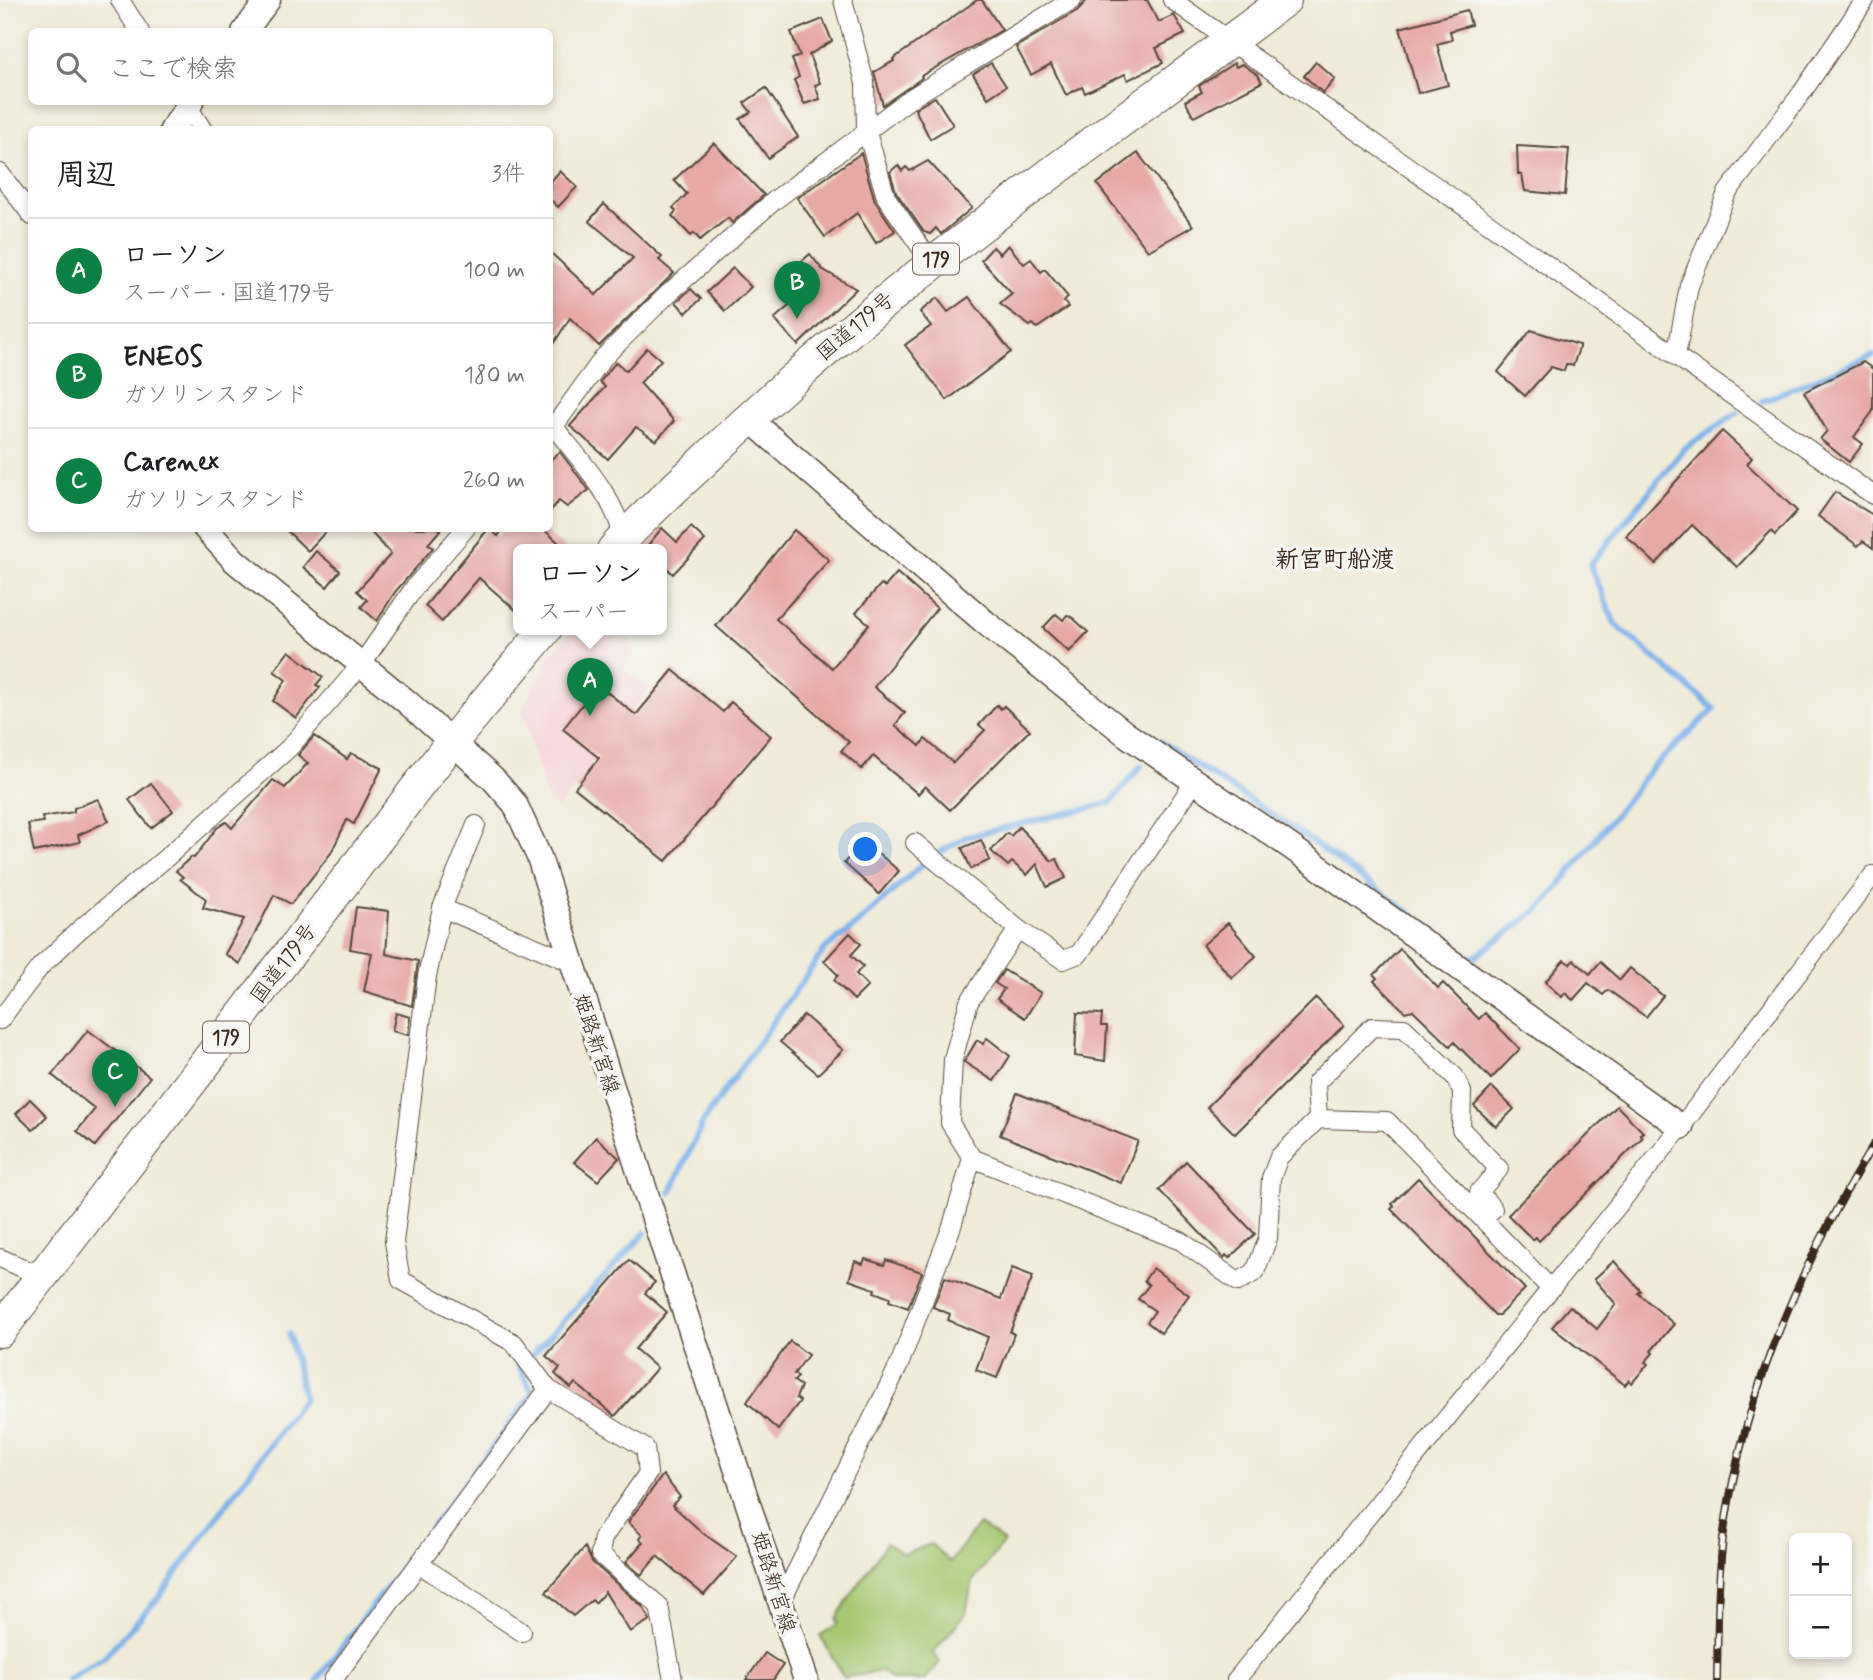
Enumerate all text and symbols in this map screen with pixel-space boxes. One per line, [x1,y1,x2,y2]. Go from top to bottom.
search box [28,28,553,105]
icon: search [52,48,90,86]
text: ここで検索 [108,53,238,87]
text: 周辺 [56,156,116,195]
text: 3件 [492,160,525,190]
text: ローソン [123,239,227,273]
road number: 179 [913,244,959,274]
text: A [71,256,87,286]
text: 100 m [463,256,525,286]
pin: B [774,261,820,319]
text: スーパー · 国道179号 [123,279,335,309]
street label: 国道179号 [811,286,901,368]
text: ENEOS [123,341,203,375]
text: B [72,361,86,391]
text: 180 m [464,361,525,391]
text: ガソリンスタンド [123,381,307,411]
text: Carenex [123,446,219,480]
text: C [71,466,87,496]
text: 260 m [463,466,525,496]
text: ガソリンスタンド [123,486,307,516]
popup [513,544,667,635]
district label: 新宮町船渡 [1275,545,1395,576]
text: ローソン [538,558,642,592]
text: スーパー [538,598,629,628]
pin: A [567,658,613,716]
your location [848,832,882,866]
street label: 国道179号 [244,918,323,1010]
street label: 姫路新宮線 [567,990,626,1099]
road number: 179 [203,1021,249,1052]
pin: C [92,1049,138,1107]
street label: 姫路新宮線 [744,1528,802,1637]
map controls [1789,1533,1852,1659]
button: + [1789,1533,1852,1596]
button: − [1789,1596,1852,1659]

